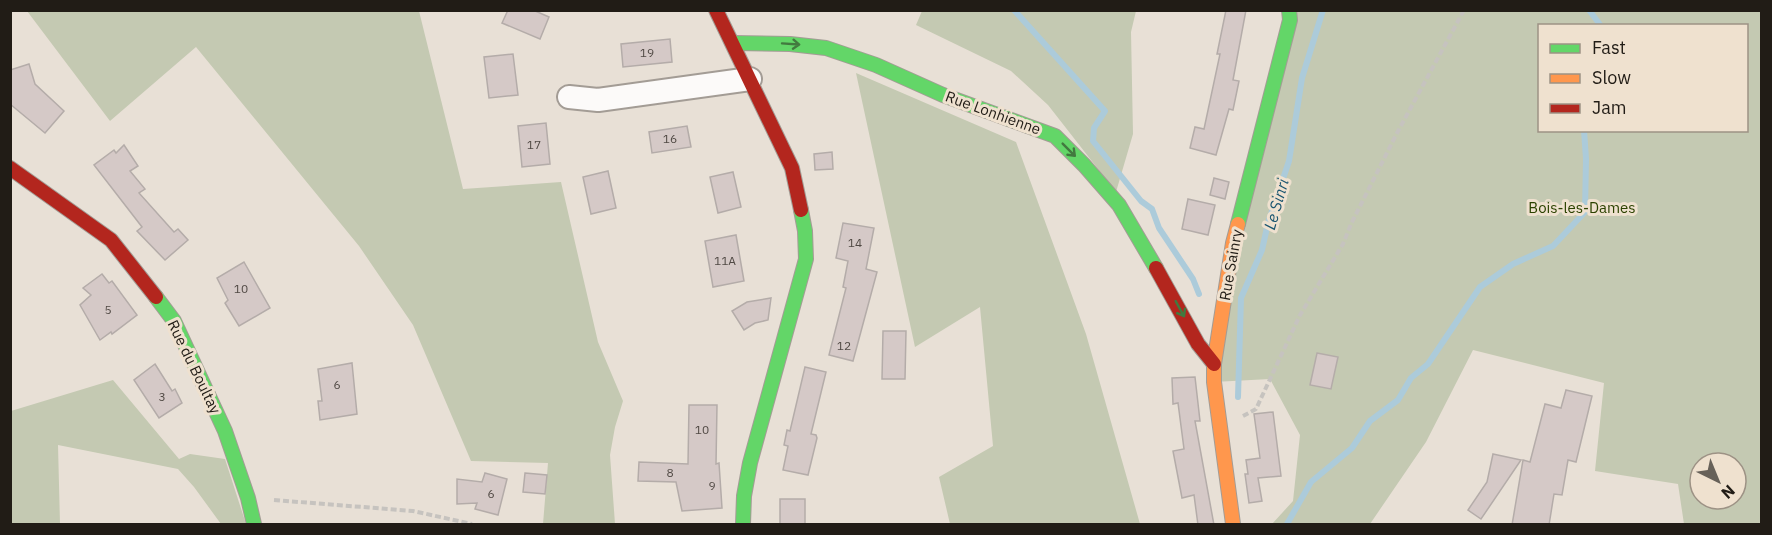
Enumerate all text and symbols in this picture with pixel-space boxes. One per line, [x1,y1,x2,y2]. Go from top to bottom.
legend [1538,24,1748,132]
text: Fast [1592,36,1626,59]
one-way arrow [781,39,801,50]
house number: 19 [640,45,654,60]
text: Slow [1592,66,1631,89]
street label: Rue Lonhienne [943,87,1043,139]
text: Jam [1592,96,1627,119]
house number: 16 [663,131,677,146]
house number: 17 [527,137,541,152]
one-way arrow [1061,142,1076,157]
water label: Le Sinri [1259,176,1293,232]
park label: Bois-les-Dames [1528,198,1636,217]
street label: Rue Sainry [1215,227,1246,302]
house number: 14 [848,235,862,250]
house number: 11A [714,253,736,268]
house number: 10 [234,281,248,296]
one-way arrow [1174,300,1186,317]
house number: 5 [104,302,112,317]
street label: Rue du Boultay [164,317,226,417]
house number: 12 [837,338,851,353]
house number: 6 [333,377,341,392]
house number: 3 [158,389,166,404]
house number: 10 [695,422,709,437]
north arrow [1688,451,1748,511]
house number: 8 [666,465,674,480]
house number: 9 [708,478,716,493]
text: N [1717,481,1739,503]
house number: 6 [487,486,495,501]

